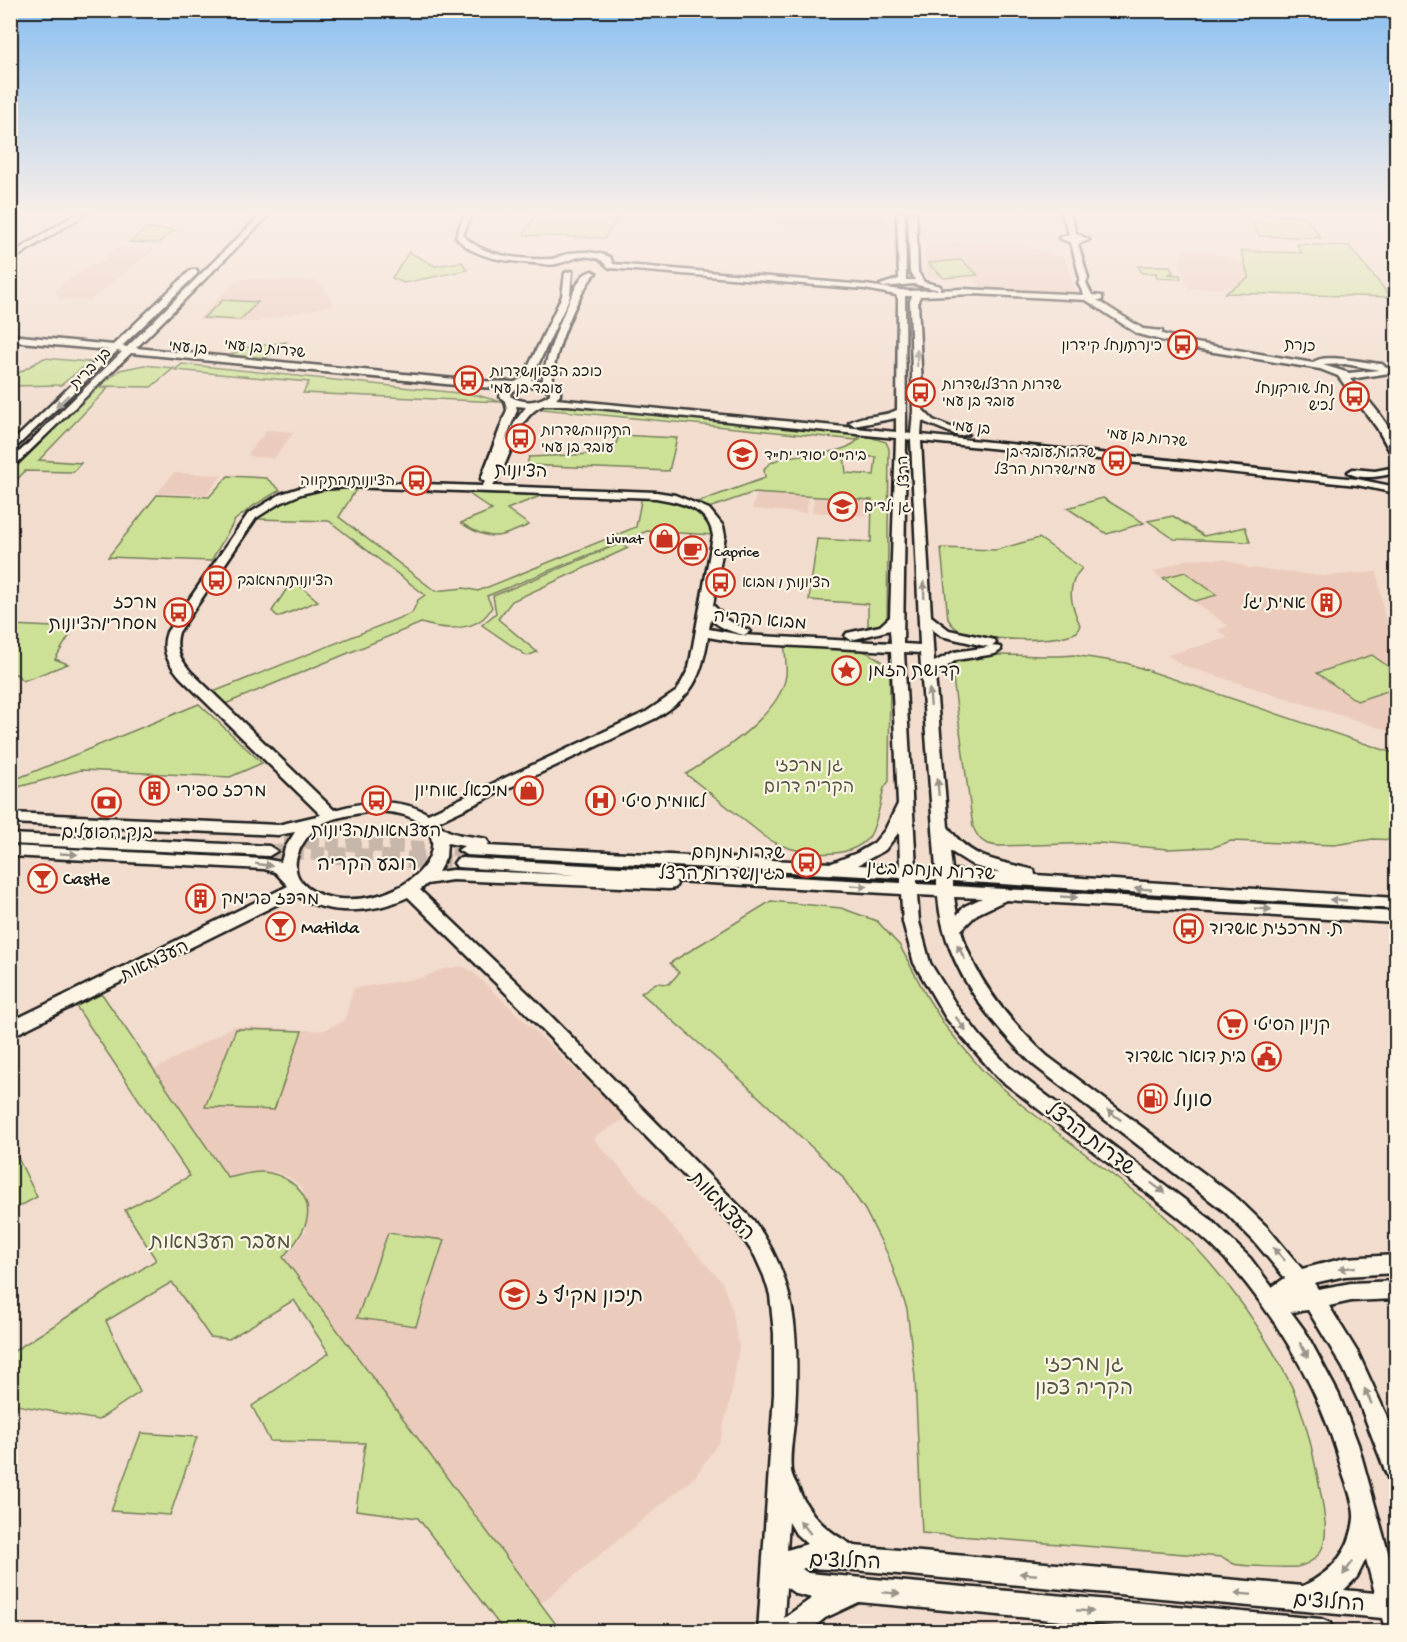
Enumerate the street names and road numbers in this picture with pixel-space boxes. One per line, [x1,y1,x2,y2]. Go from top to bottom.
street label: שדרות בן עמי [223,337,307,363]
street label: כנרת [1284,337,1316,357]
street label: בן עמי [168,338,208,360]
street label: בני ברית [66,345,116,395]
street label: בן עמי [951,418,991,440]
street label: שדרות בן עמי [1105,426,1189,452]
street label: הרצל [894,455,915,489]
street label: הציונות [494,461,548,484]
street label: מבוא הקריה [712,607,807,636]
street label: שדרות מנחם בגין [866,859,996,886]
street label: העצמאות [117,937,193,988]
street label: שדרות הרצל [1039,1097,1140,1183]
street label: העצמאות [681,1166,759,1247]
street label: החלוצים [809,1548,881,1577]
street label: החלוצים [1292,1588,1366,1619]

